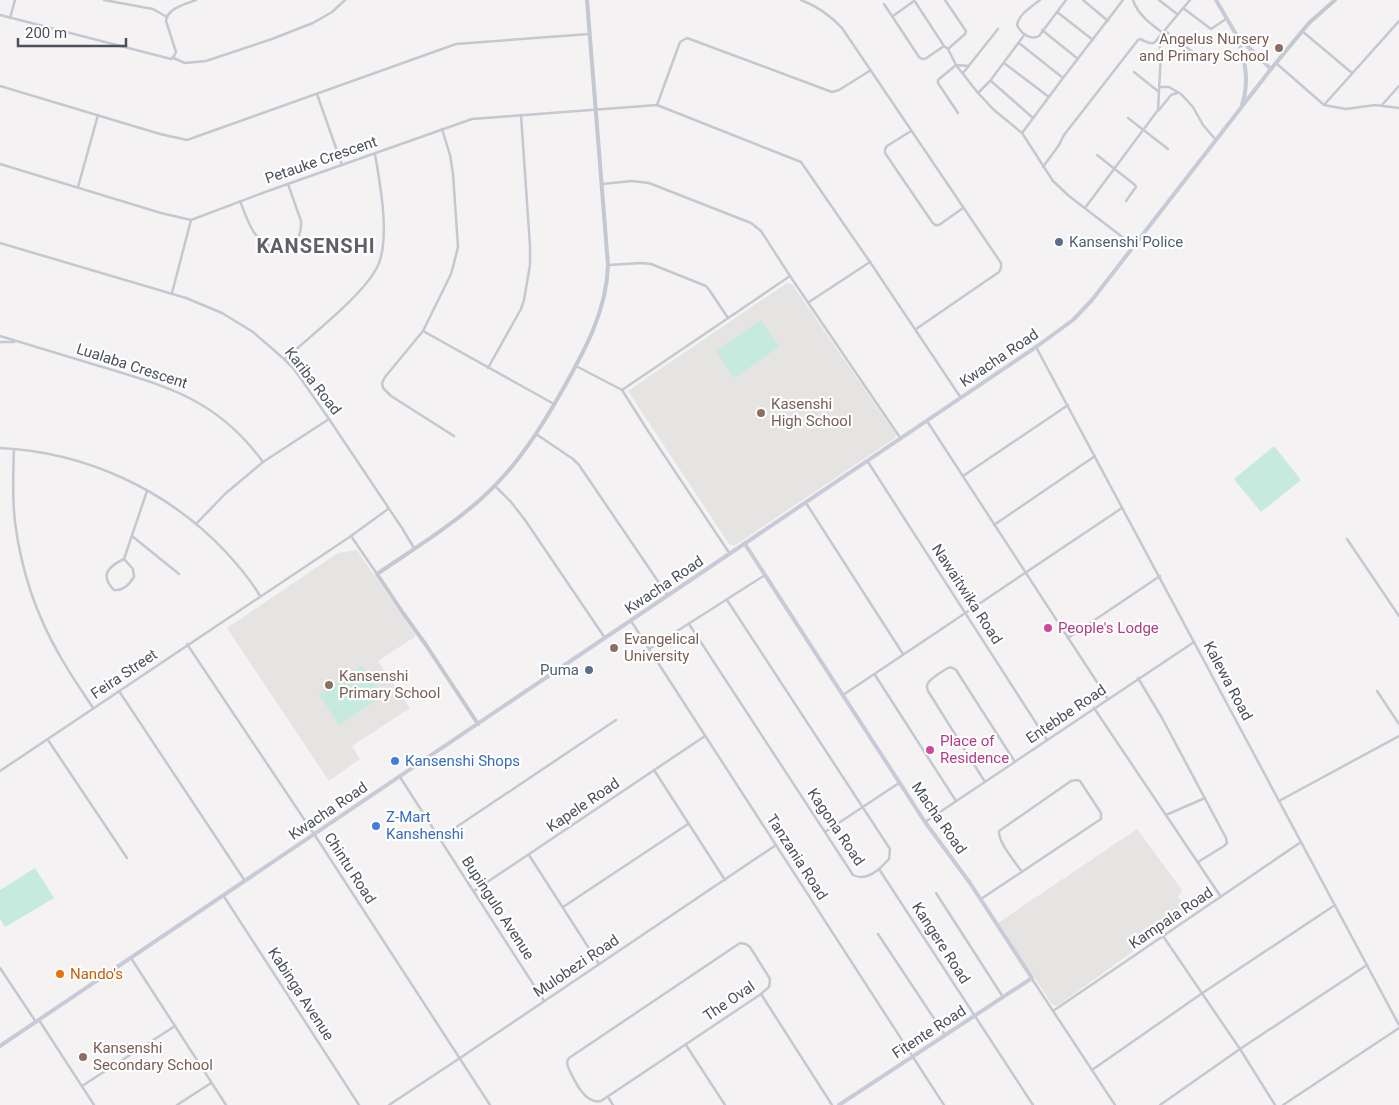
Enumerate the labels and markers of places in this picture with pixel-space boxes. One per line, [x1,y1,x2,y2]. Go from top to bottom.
place label: Angelus Nursery and Primary School [1139,30,1269,65]
marker: Angelus Nursery and Primary School [1273,42,1285,54]
place label: Kansenshi Police [1069,233,1183,251]
marker: Kansenshi Police [1053,236,1065,248]
place label: Kasenshi High School [771,395,852,430]
marker: Kasenshi High School [755,407,767,419]
place label: People's Lodge [1058,619,1159,637]
marker: People's Lodge [1042,622,1054,634]
place label: Evangelical University [624,630,699,665]
marker: Evangelical University [608,642,620,654]
place label: Puma [540,661,579,679]
marker: Puma [583,664,595,676]
place label: Kansenshi Primary School [339,667,440,702]
marker: Kansenshi Primary School [323,679,335,691]
place label: Place of Residence [940,732,1009,767]
marker: Place of Residence [924,744,936,756]
place label: Kansenshi Shops [405,752,520,770]
marker: Kansenshi Shops [389,755,401,767]
place label: Z-Mart Kanshenshi [386,808,464,843]
marker: Z-Mart Kanshenshi [370,820,382,832]
place label: Nando's [70,965,123,983]
marker: Nando's [54,968,66,980]
place label: Kansenshi Secondary School [93,1039,213,1074]
marker: Kansenshi Secondary School [77,1051,89,1063]

